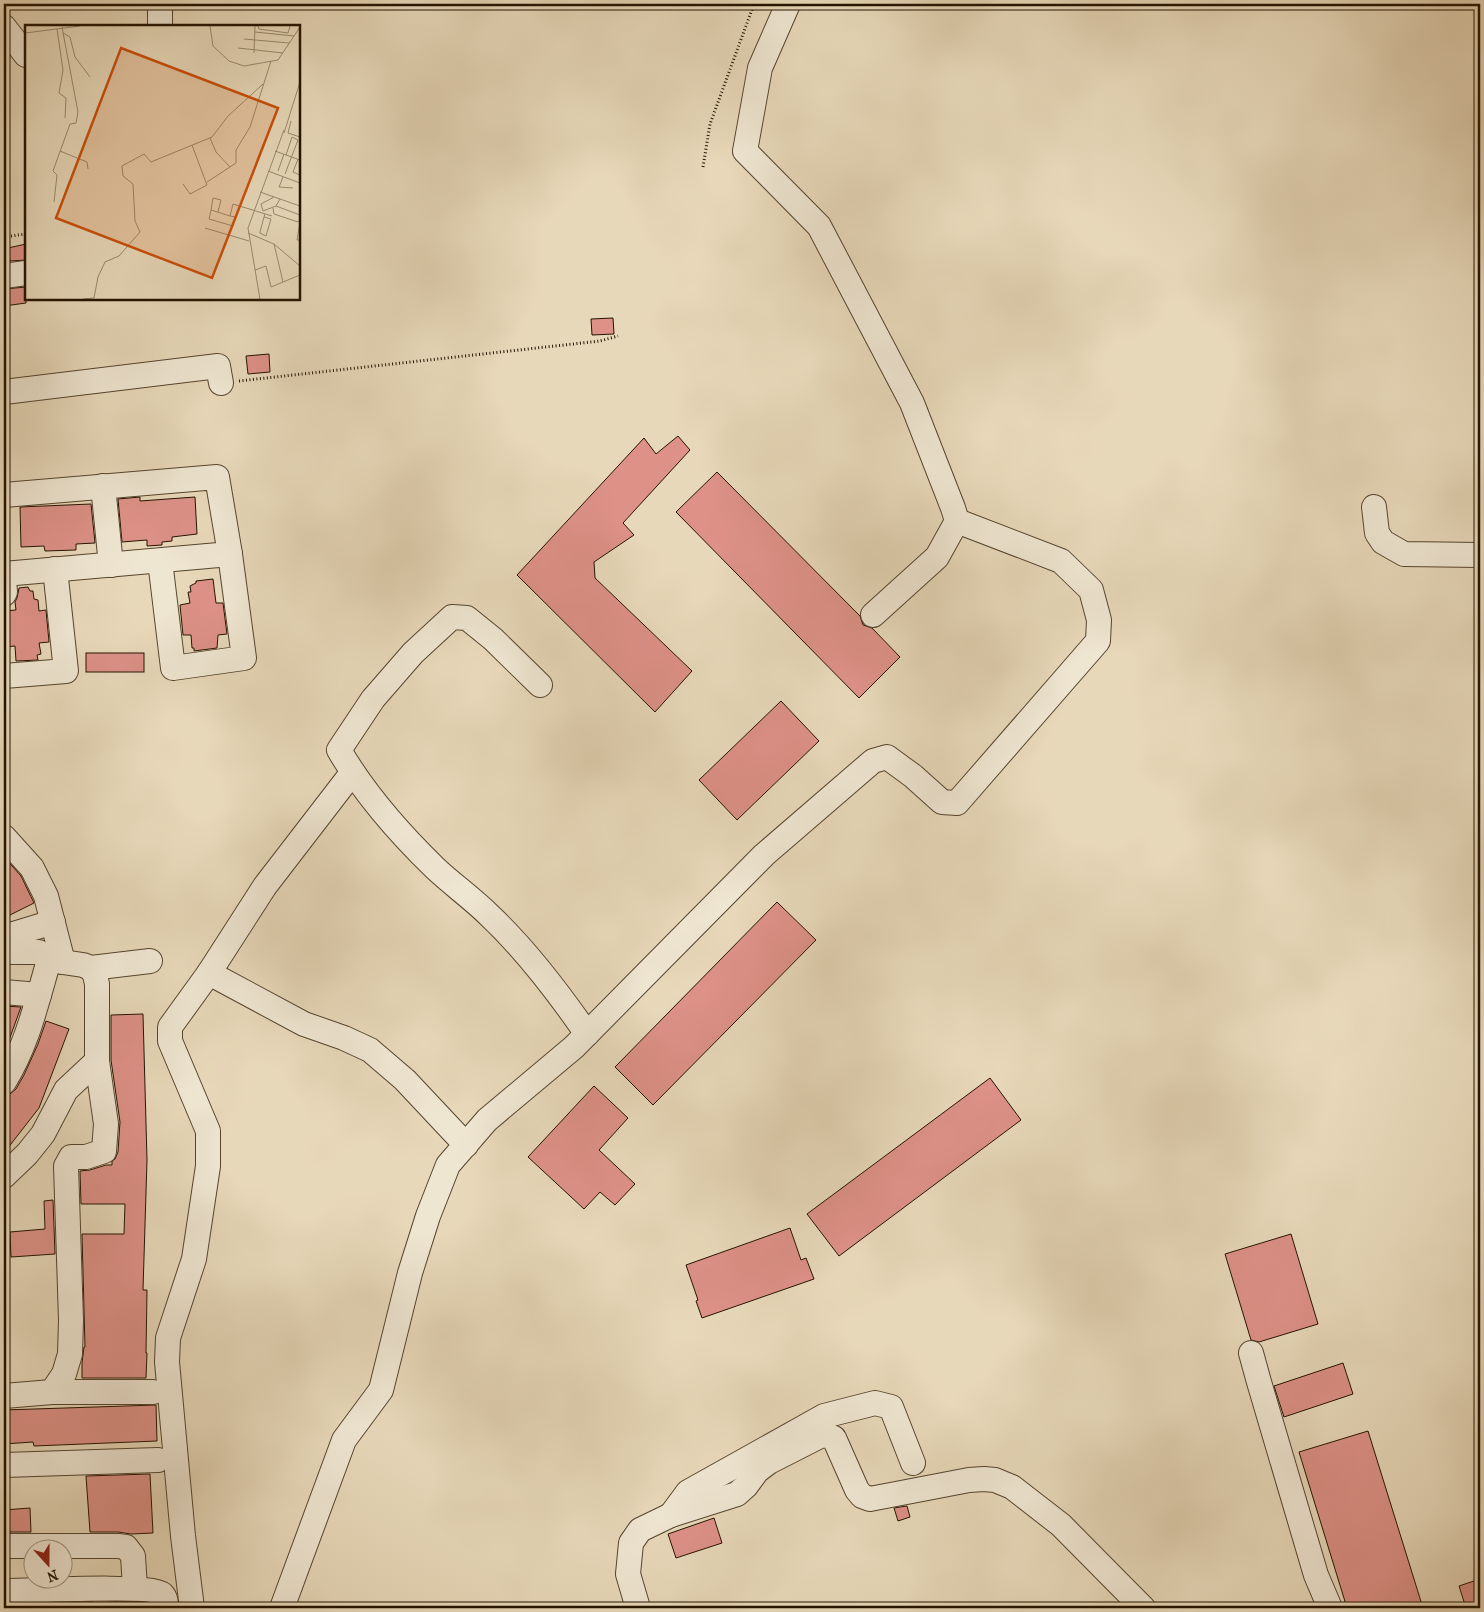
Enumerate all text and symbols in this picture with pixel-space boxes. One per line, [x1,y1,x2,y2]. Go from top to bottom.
inset map [25,25,300,300]
north arrow [22,1540,72,1590]
text: N [44,1566,60,1586]

